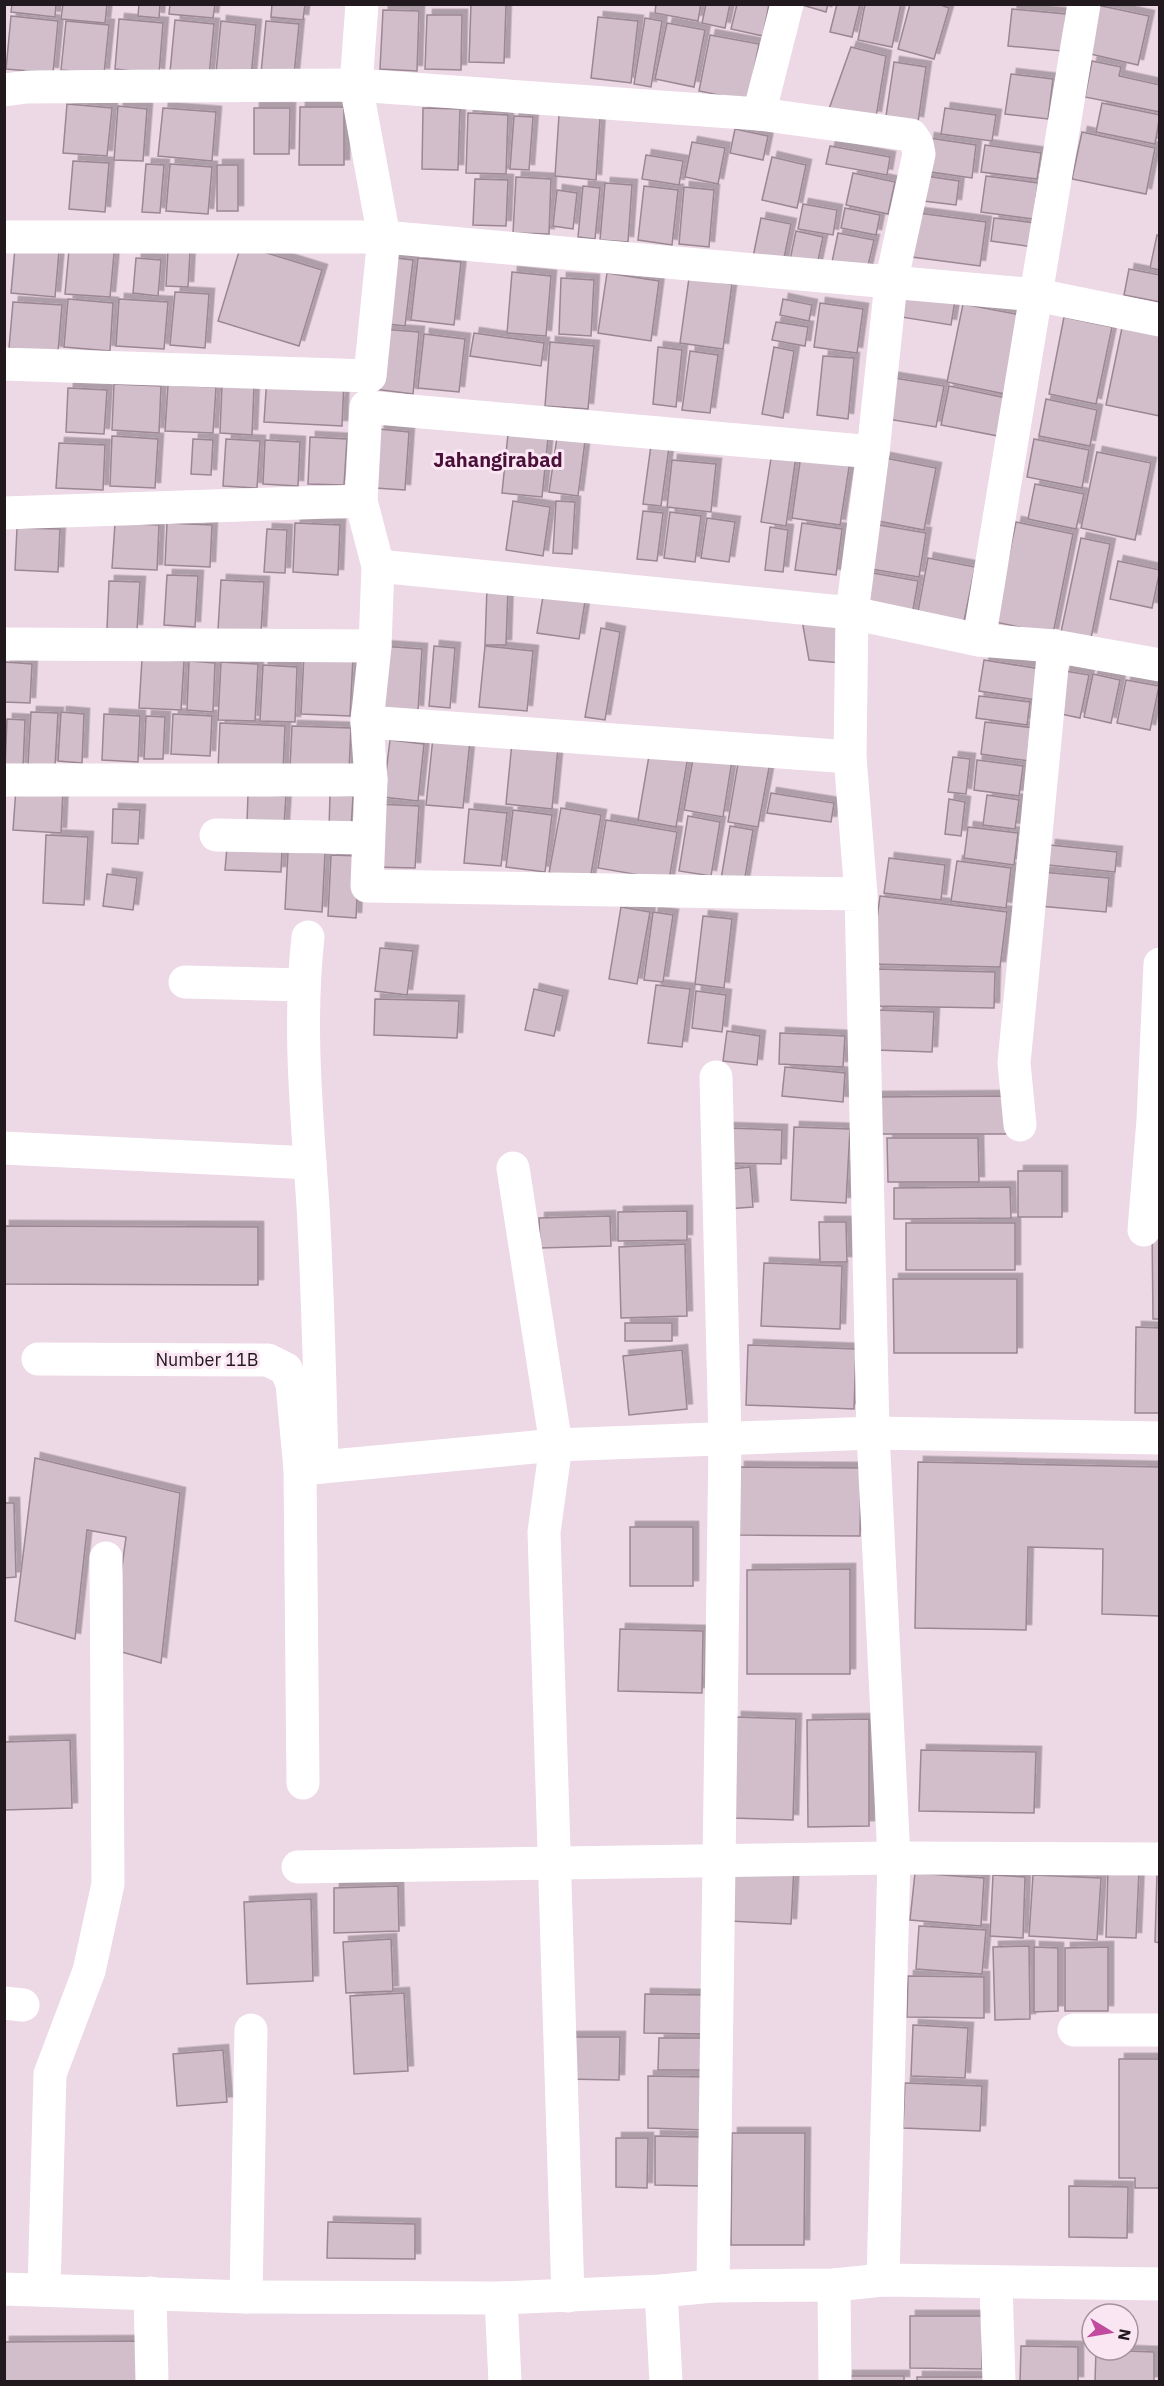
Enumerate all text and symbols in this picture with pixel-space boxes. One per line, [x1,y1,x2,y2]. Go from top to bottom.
district label: Jahangirabad [433,446,563,473]
street label: Number 11B [155,1348,259,1371]
north arrow [1080,2302,1140,2362]
text: N [1114,2327,1136,2342]

